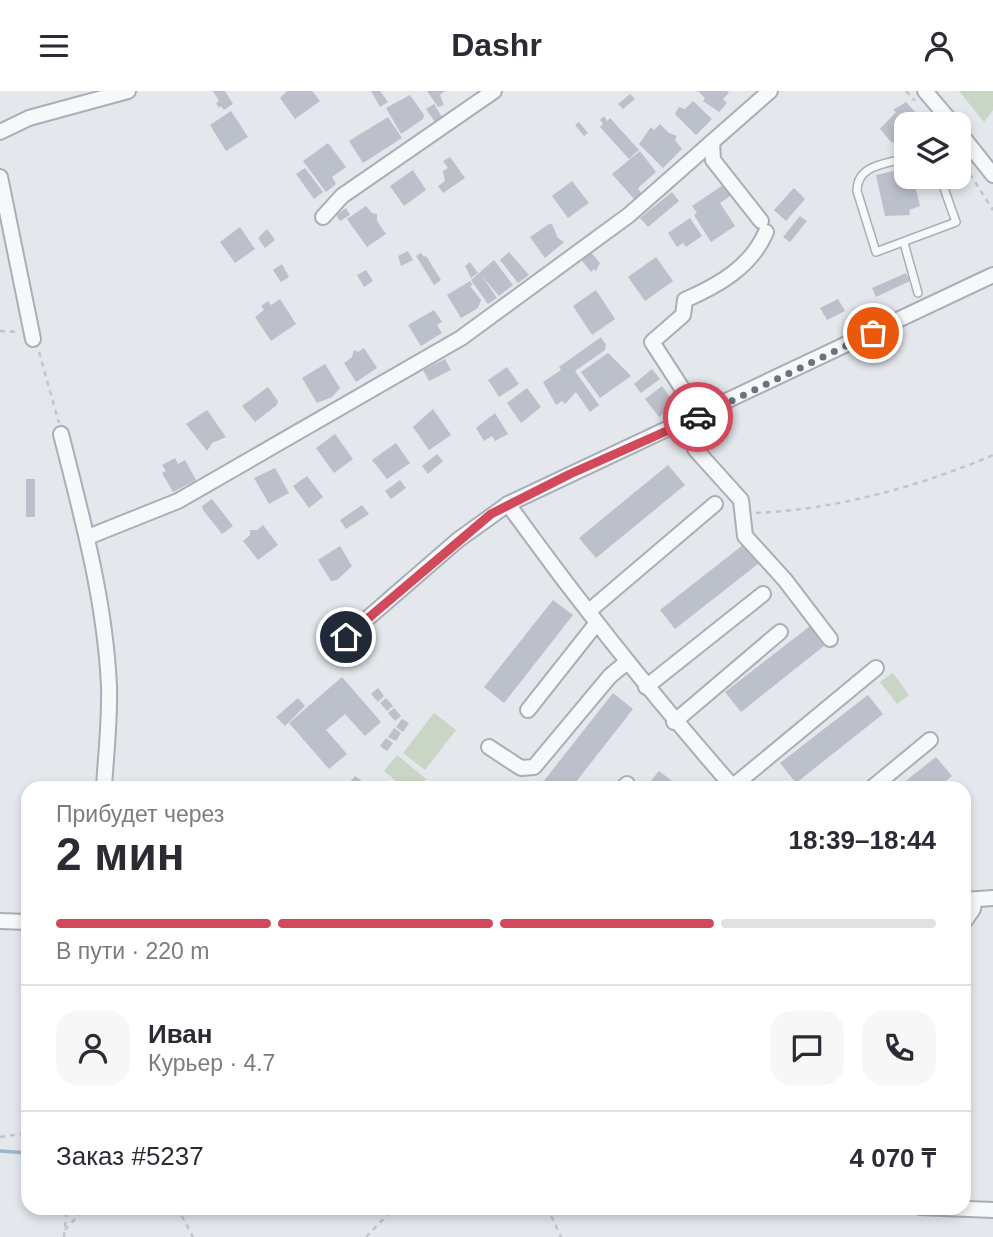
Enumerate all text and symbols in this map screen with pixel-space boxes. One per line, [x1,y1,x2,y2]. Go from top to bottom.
icon: menu [35,27,73,65]
text: Dashr [451,27,542,63]
icon: person [920,27,958,65]
map controls [894,112,971,189]
button: layers [894,112,971,189]
pin [843,303,903,363]
icon: bag [854,314,892,352]
courier [663,382,733,452]
icon: car [679,398,717,436]
pin [316,607,376,667]
icon: home [327,618,365,656]
text: Прибудет через [56,801,224,827]
text: 18:39–18:44 [789,825,936,855]
text: 2 мин [56,828,184,880]
text: В пути · 220 m [56,938,209,964]
button: person [56,1011,130,1085]
button: chat [770,1011,844,1085]
button: phone [862,1011,936,1085]
text: Иван [148,1019,213,1049]
text: Курьер · 4.7 [148,1050,275,1076]
text: Заказ #5237 [56,1141,204,1171]
text: 4 070 ₸ [850,1143,936,1173]

